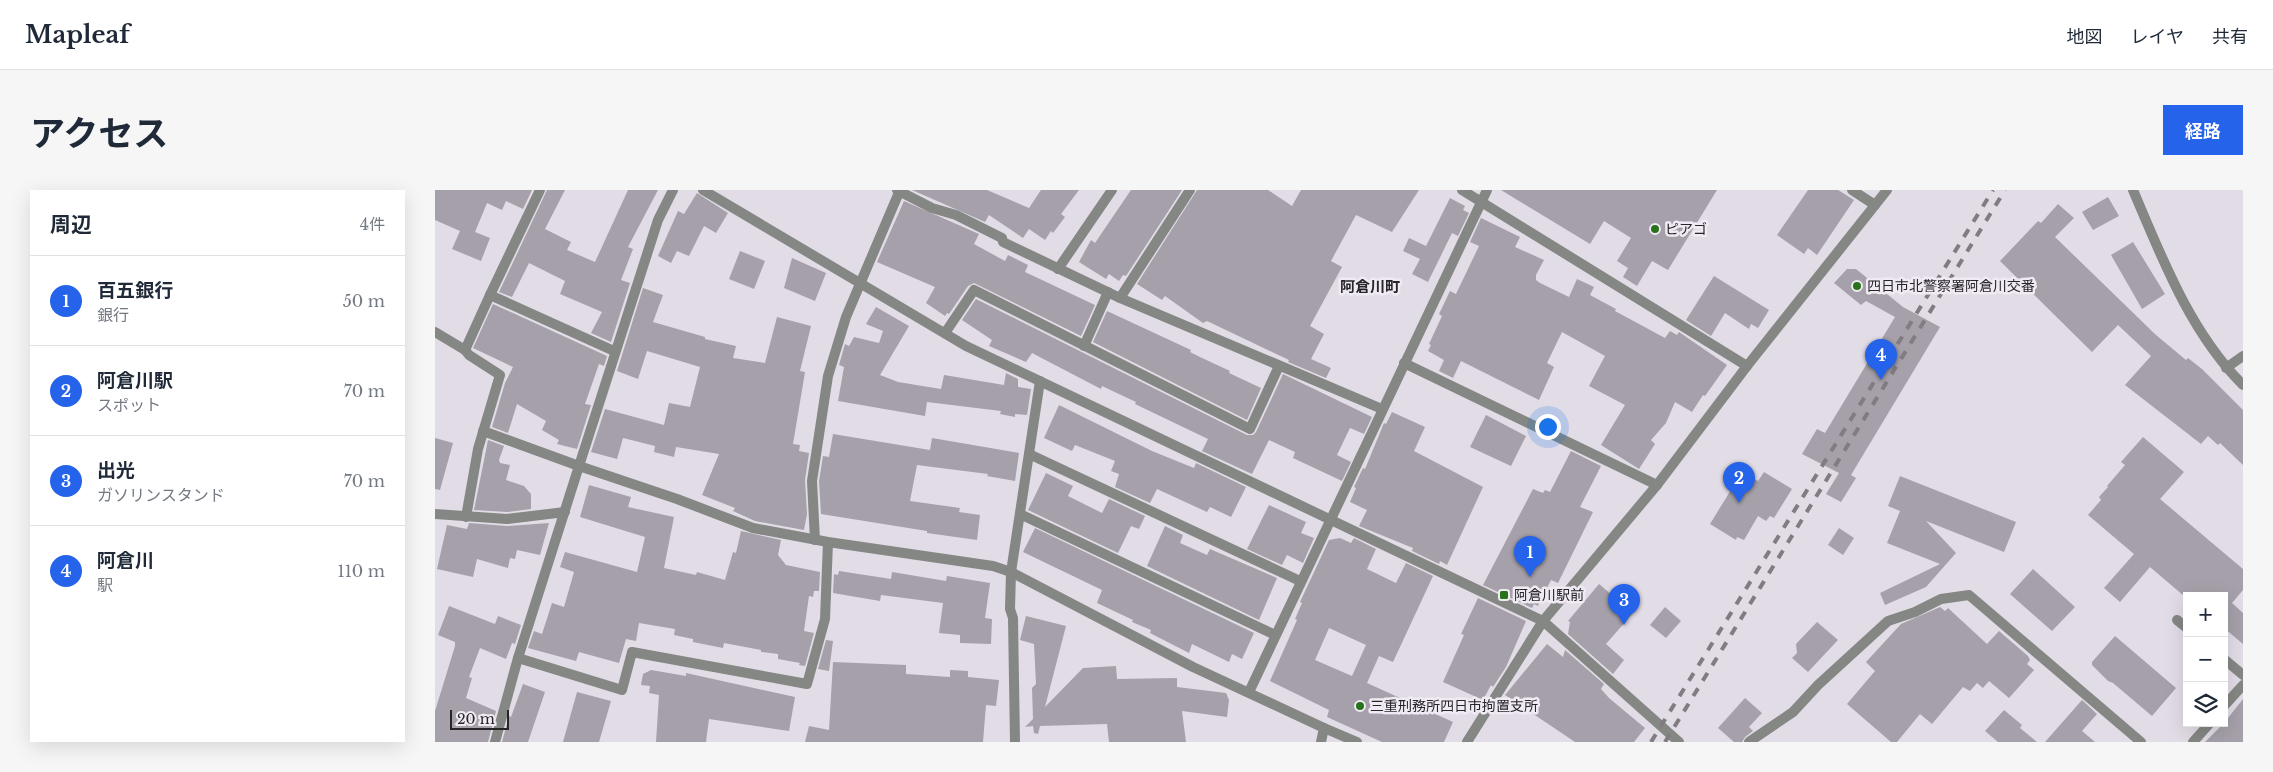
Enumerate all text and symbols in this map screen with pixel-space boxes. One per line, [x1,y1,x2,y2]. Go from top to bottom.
text: Mapleaf [25,20,130,49]
text: 地図 [2067,26,2103,48]
text: レイヤ [2131,26,2184,48]
text: 共有 [2212,26,2248,48]
button: 経路 [2163,105,2243,155]
text: アクセス [30,112,168,155]
text: 周辺 [50,212,92,238]
text: 4件 [360,214,385,234]
place label: ピアゴ [1665,220,1707,238]
marker: ピアゴ [1649,223,1661,235]
district label: 阿倉川町 [1340,277,1400,296]
place label: 四日市北警察署阿倉川交番 [1867,277,2035,295]
text: 百五銀行 [97,279,173,302]
marker: 四日市北警察署阿倉川交番 [1851,280,1863,292]
text: 1 [63,291,69,311]
text: 50 m [343,291,385,311]
text: 銀行 [97,305,129,325]
pin: 4 [1865,339,1897,380]
text: 阿倉川駅 [97,369,173,392]
text: 2 [61,381,71,401]
text: 70 m [344,381,385,401]
text: スポット [97,395,161,415]
your location [1535,414,1561,440]
text: 出光 [97,459,135,482]
pin: 2 [1723,462,1755,503]
text: 3 [61,471,71,491]
text: 70 m [344,471,385,491]
text: ガソリンスタンド [97,485,225,505]
pin: 1 [1514,536,1546,577]
text: 阿倉川 [97,549,154,572]
text: 4 [61,561,71,581]
text: 110 m [338,561,385,581]
text: 駅 [97,575,113,595]
pin: 3 [1608,584,1640,625]
place label: 阿倉川駅前 [1514,586,1584,604]
marker: 阿倉川駅前 [1498,589,1510,601]
map controls [2183,592,2228,727]
button: + [2183,592,2228,637]
button: − [2183,637,2228,682]
button: layers [2183,682,2228,727]
place label: 三重刑務所四日市拘置支所 [1370,697,1538,715]
marker: 三重刑務所四日市拘置支所 [1354,700,1366,712]
scale bar [450,707,509,730]
text: 20 m [457,710,495,728]

